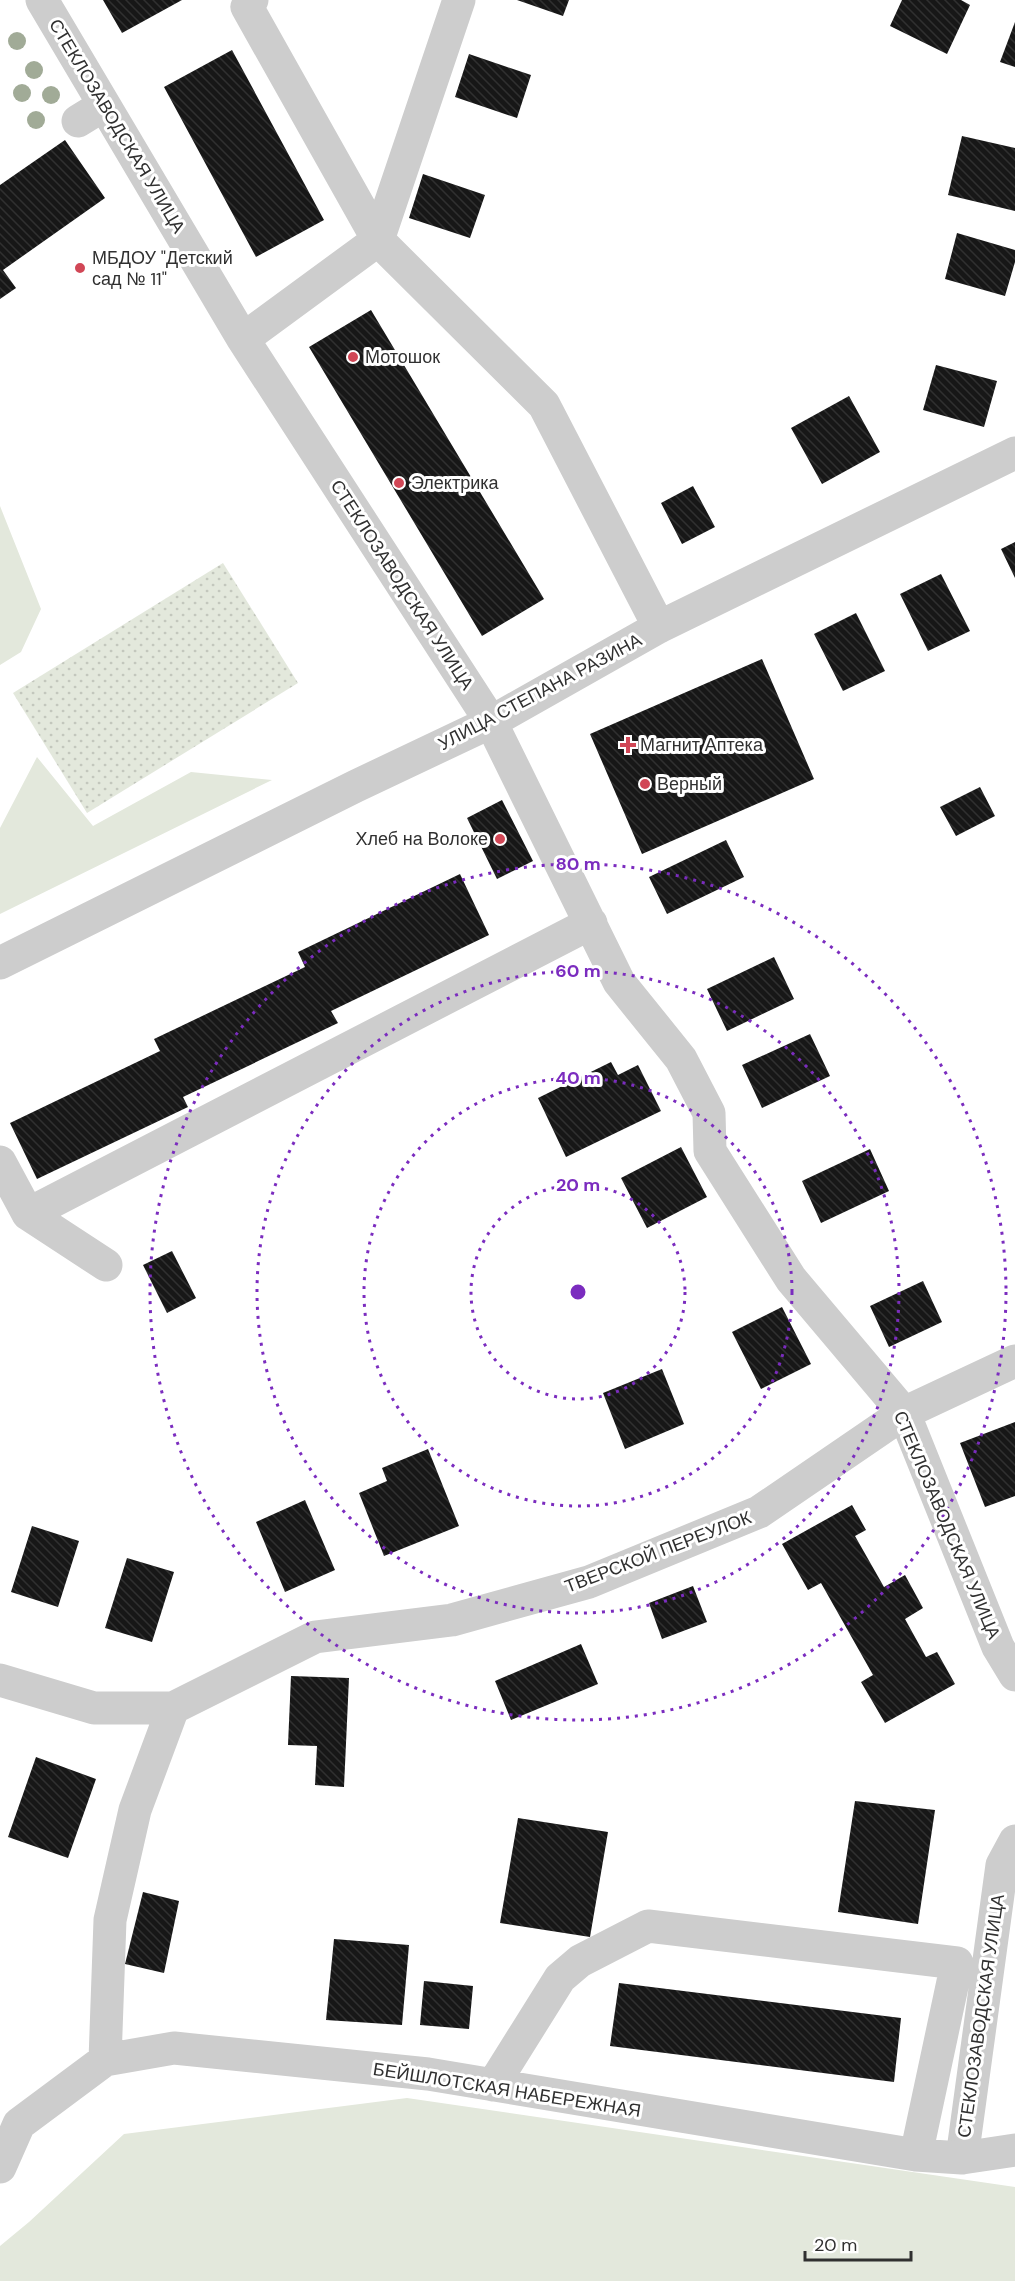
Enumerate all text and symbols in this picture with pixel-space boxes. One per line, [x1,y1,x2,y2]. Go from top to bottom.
street label: СТЕКЛОЗАВОДСКАЯ УЛИЦА [43,14,191,238]
place label: МБДОУ "Детский сад № 11" [92,246,233,291]
marker: МБДОУ "Детский сад № 11" [73,261,87,275]
place label: Мотошок [365,345,440,369]
marker: Мотошок [346,350,360,364]
place label: Электрика [411,471,500,495]
street label: СТЕКЛОЗАВОДСКАЯ УЛИЦА [325,475,479,695]
marker: Электрика [392,476,406,490]
street label: УЛИЦА СТЕПАНА РАЗИНА [434,628,646,756]
place label: Магнит Аптека [640,733,764,757]
marker: Магнит Аптека [621,738,635,752]
place label: Верный [657,772,722,796]
marker: Верный [638,777,652,791]
place label: Хлеб на Волоке [355,827,488,851]
marker: Хлеб на Волоке [493,832,507,846]
text: 80 m [555,852,601,876]
text: 60 m [555,959,601,983]
text: 40 m [555,1066,601,1090]
text: 20 m [556,1173,600,1197]
centre of rings [568,1282,588,1302]
street label: СТЕКЛОЗАВОДСКАЯ УЛИЦА [888,1407,1006,1643]
street label: ТВЕРСКОЙ ПЕРЕУЛОК [561,1505,755,1599]
street label: СТЕКЛОЗАВОДСКАЯ УЛИЦА [952,1893,1010,2139]
street label: БЕЙШЛОТСКАЯ НАБЕРЕЖНАЯ [371,2057,643,2123]
scale bar [805,2224,912,2262]
text: 20 m [814,2233,857,2257]

